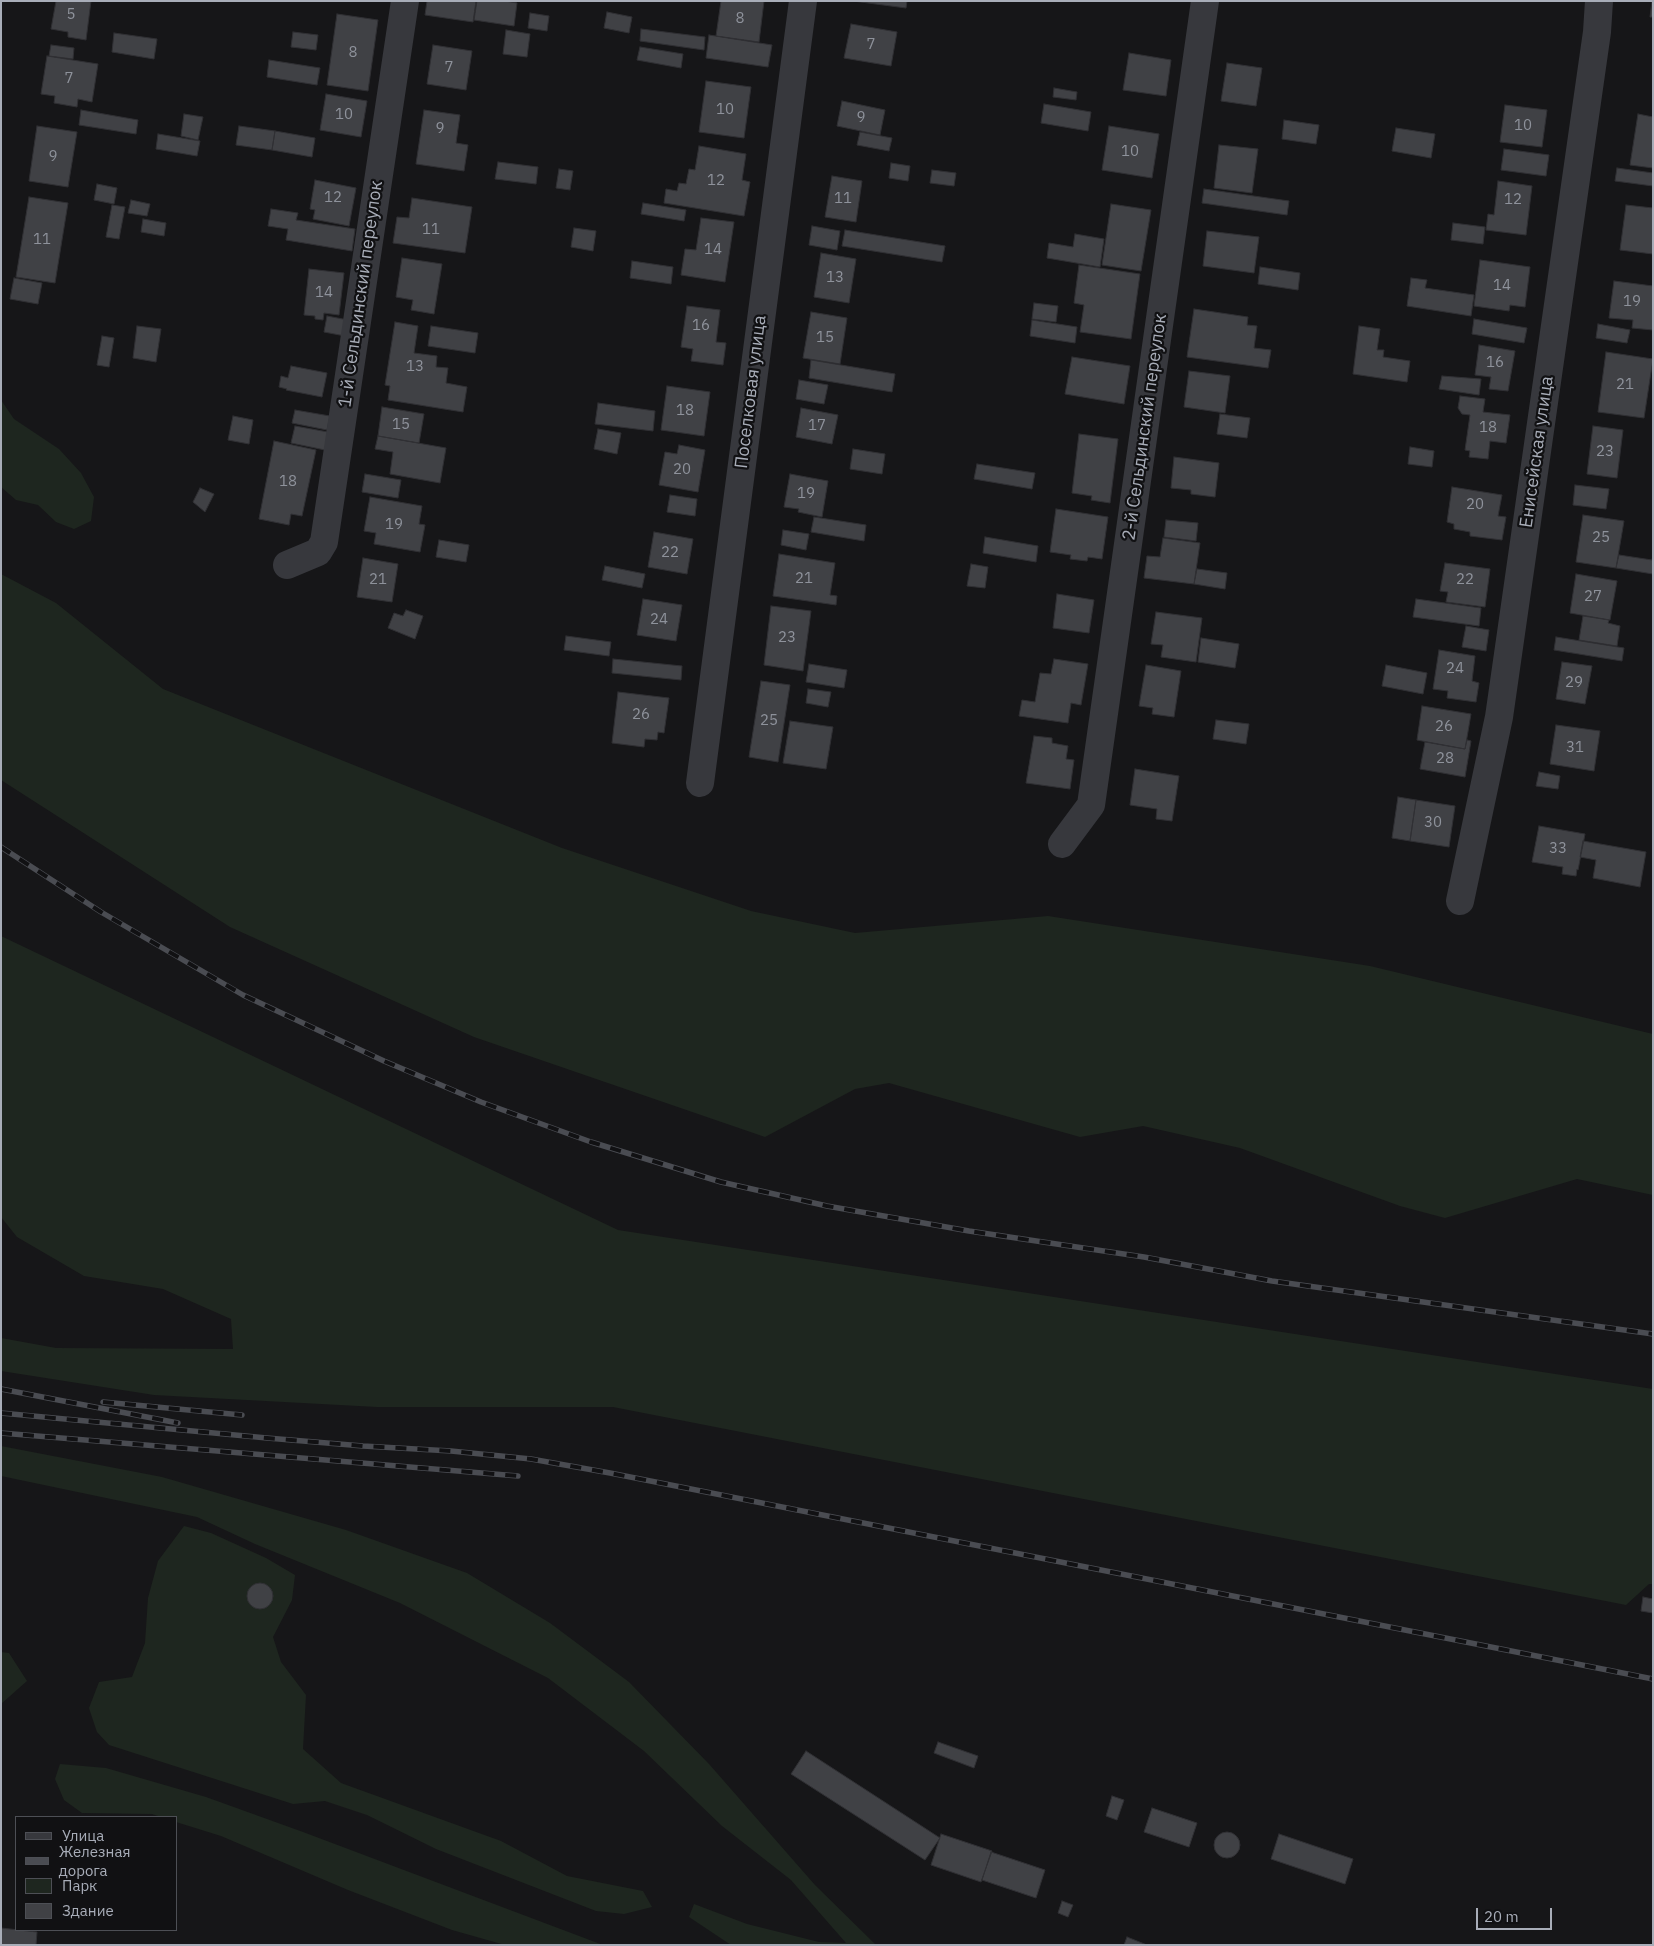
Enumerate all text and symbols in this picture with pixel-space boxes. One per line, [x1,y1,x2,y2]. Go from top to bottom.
house number: 5 [67,6,75,24]
house number: 8 [736,10,744,28]
house number: 7 [867,36,875,54]
house number: 8 [349,44,357,62]
house number: 7 [445,59,453,77]
house number: 7 [65,70,73,88]
house number: 10 [716,101,734,119]
house number: 10 [335,106,353,124]
house number: 9 [857,109,865,127]
house number: 10 [1514,117,1532,135]
house number: 9 [436,120,444,138]
house number: 10 [1121,143,1139,161]
house number: 9 [49,148,57,166]
house number: 12 [707,172,725,190]
street label: 1-й Сельдинский переулок [334,179,388,409]
house number: 12 [324,189,342,207]
house number: 11 [834,190,852,208]
house number: 12 [1504,191,1522,209]
house number: 11 [422,221,440,239]
house number: 11 [33,231,51,249]
house number: 14 [704,241,722,259]
house number: 13 [826,269,844,287]
house number: 14 [1493,277,1511,295]
house number: 14 [315,284,333,302]
house number: 19 [1623,293,1641,311]
street label: 2-й Сельдинский переулок [1118,312,1172,542]
street label: Поселковая улица [731,314,771,470]
house number: 16 [692,317,710,335]
house number: 15 [816,329,834,347]
house number: 16 [1486,354,1504,372]
house number: 13 [406,358,424,376]
street label: Енисейская улица [1516,375,1558,529]
house number: 21 [1616,376,1634,394]
house number: 18 [676,402,694,420]
house number: 15 [392,416,410,434]
house number: 17 [808,417,826,435]
house number: 18 [1479,419,1497,437]
house number: 23 [1596,443,1614,461]
house number: 20 [673,461,691,479]
house number: 18 [279,473,297,491]
house number: 19 [797,485,815,503]
house number: 20 [1466,496,1484,514]
house number: 19 [385,516,403,534]
house number: 25 [1592,529,1610,547]
house number: 22 [661,544,679,562]
house number: 21 [795,570,813,588]
house number: 21 [369,571,387,589]
house number: 22 [1456,571,1474,589]
house number: 27 [1584,588,1602,606]
house number: 24 [650,611,668,629]
house number: 23 [778,629,796,647]
house number: 24 [1446,660,1464,678]
house number: 29 [1565,674,1583,692]
house number: 26 [632,706,650,724]
house number: 25 [760,712,778,730]
house number: 26 [1435,718,1453,736]
house number: 31 [1566,739,1584,757]
house number: 28 [1436,750,1454,768]
house number: 30 [1424,814,1442,832]
house number: 33 [1549,840,1567,858]
legend [15,1816,178,1931]
text: Улица [62,1826,104,1845]
text: Железная дорога [59,1842,130,1880]
text: Парк [62,1876,97,1895]
scale bar [1479,1898,1555,1930]
text: Здание [62,1901,114,1920]
text: 20 m [1484,1907,1519,1926]

